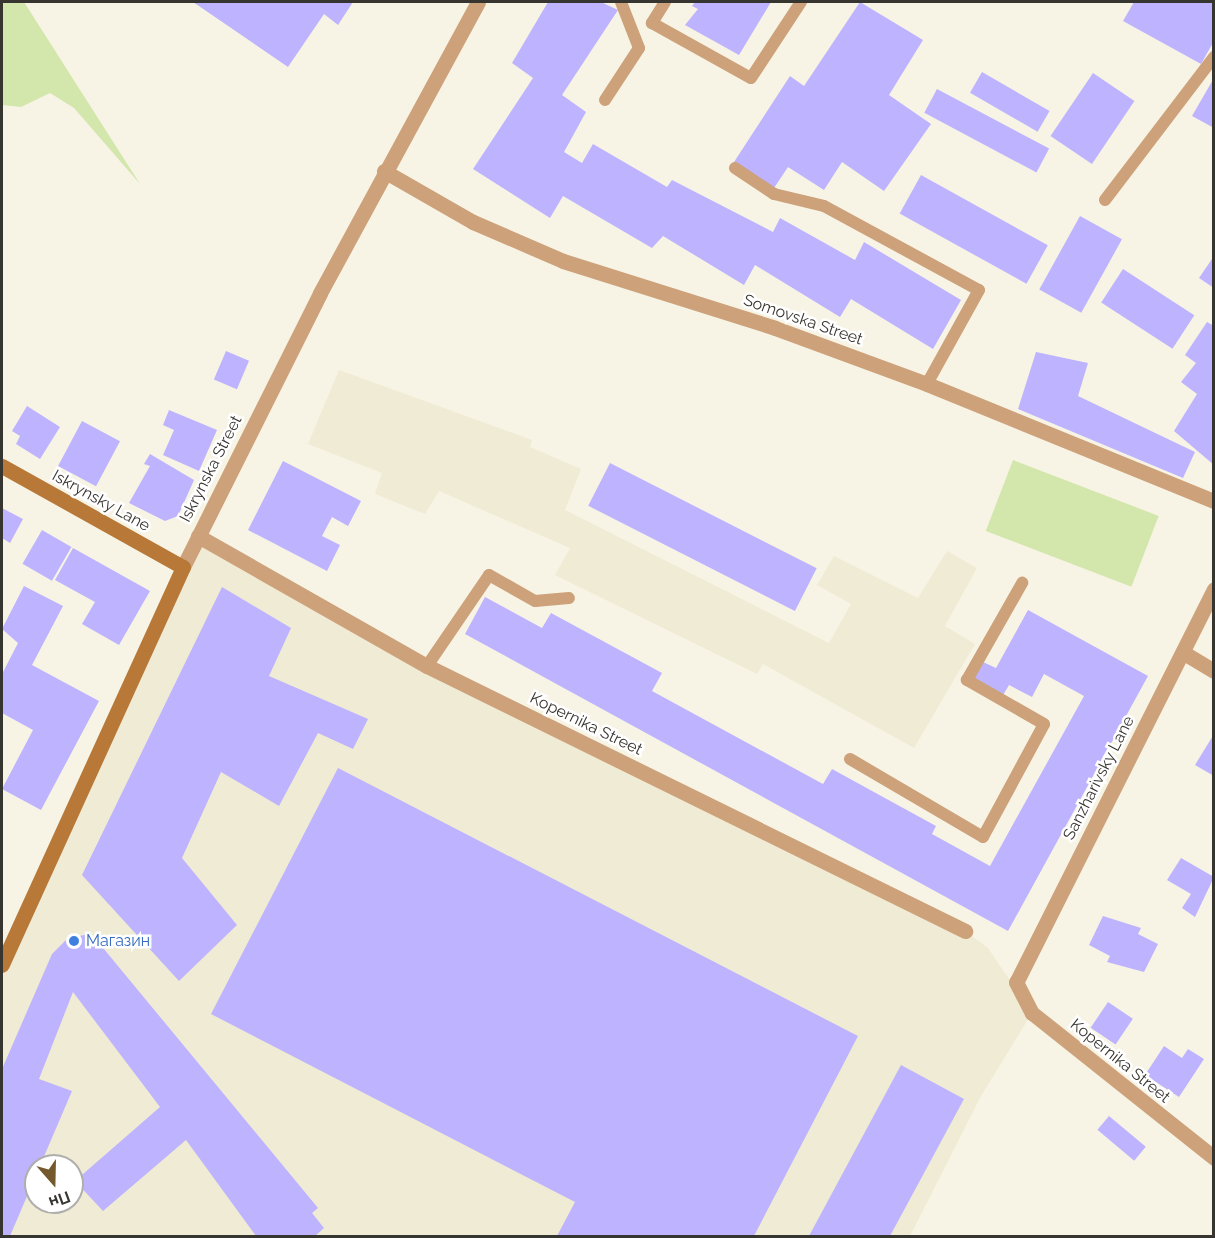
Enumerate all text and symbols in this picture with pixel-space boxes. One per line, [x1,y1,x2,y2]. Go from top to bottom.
street label: Somovska Street [741,291,865,349]
street label: Iskrynska Street [176,412,246,526]
street label: Iskrynsky Lane [48,466,154,536]
street label: Kopernika Street [527,688,645,760]
street label: Sanzharivsky Lane [1059,713,1139,843]
place label: Магазин [86,931,150,951]
marker: Магазин [67,934,81,948]
street label: Kopernika Street [1066,1015,1174,1107]
north arrow [24,1154,84,1214]
text: Пн [46,1187,73,1212]

